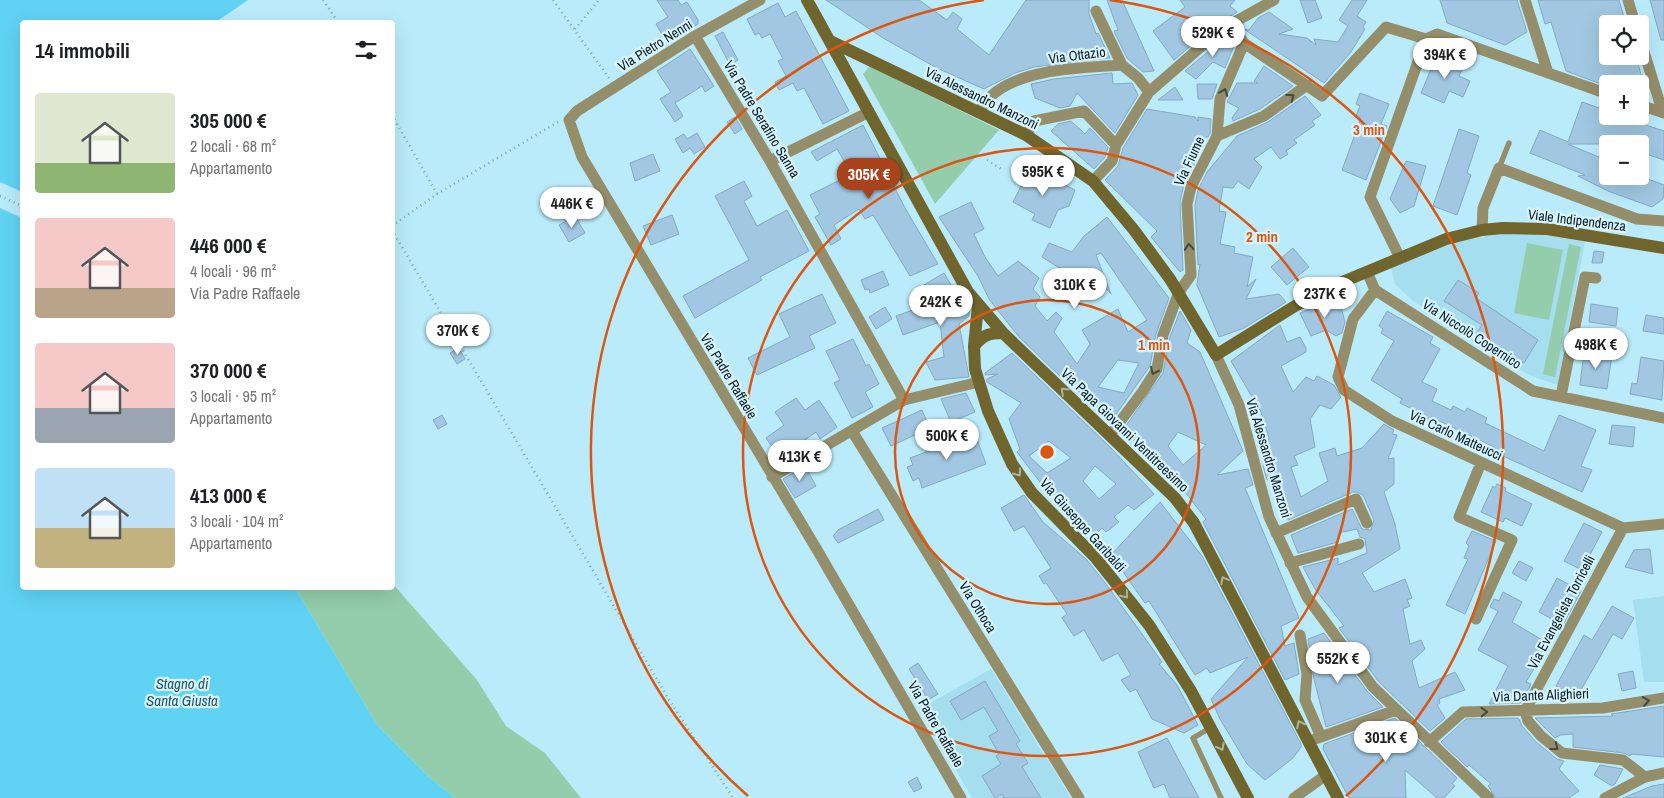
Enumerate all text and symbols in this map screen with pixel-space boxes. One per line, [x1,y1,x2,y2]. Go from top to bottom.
street label: Via Pietro Nenni [614,15,696,75]
pin: 529K € [1172,15,1254,58]
map controls [1599,15,1649,185]
button: locate [1599,15,1649,65]
text: 529K € [1192,21,1234,43]
text: 14 immobili [35,36,130,65]
icon: filters [352,36,380,64]
pin: 394K € [1404,38,1486,80]
street label: Via Ottazio [1047,43,1107,67]
text: 394K € [1424,43,1466,65]
street label: Via Padre Serafino Sanna [720,57,804,182]
street label: Via Alessandro Manzoni [922,63,1042,133]
button: + [1599,75,1649,125]
one-way arrow [1217,88,1228,97]
one-way arrow [1285,94,1295,103]
text: 305 000 € [190,106,267,135]
icon: home [75,113,135,173]
text: 3 min [1353,119,1385,140]
street label: Via Fiume [1170,133,1208,189]
text: 2 locali · 68 m² [190,135,276,157]
button: − [1599,135,1649,185]
pin: 595K € [1002,154,1084,197]
text: Appartamento [190,157,272,179]
pin: 305K € [828,158,910,200]
text: 595K € [1022,160,1064,182]
text: 305K € [848,163,890,185]
pin: 446K € [531,186,613,229]
text: 446K € [551,192,593,214]
street label: Viale Indipendenza [1527,205,1628,235]
text: 2 min [1246,226,1278,247]
text: 446 000 € [190,231,267,260]
icon: home [75,238,135,298]
one-way arrow [1184,243,1195,251]
text: 4 locali · 96 m² [190,260,276,282]
pin: 310K € [1034,268,1116,310]
text: 310K € [1054,273,1096,295]
pin: 237K € [1284,276,1366,319]
text: Via Padre Raffaele [190,282,300,304]
text: 237K € [1304,282,1346,304]
pin: 242K € [900,284,982,327]
text: 242K € [920,290,962,312]
street label: Via Niccolò Copernico [1419,295,1525,373]
pin: 370K € [417,314,499,356]
text: 370K € [437,319,479,341]
pin: 498K € [1555,328,1637,370]
street label: Via Padre Raffaele [696,330,762,422]
text: 498K € [1575,333,1617,355]
text: 1 min [1138,334,1170,355]
text: 370 000 € [190,356,267,385]
icon: home [75,363,135,423]
street label: Via Papa Giovanni Ventitreesimo [1057,364,1193,496]
one-way arrow [1150,366,1161,375]
text: 3 locali · 95 m² [190,385,276,407]
one-way arrow [1061,388,1070,397]
street label: Via Alessandro Manzoni [1242,396,1296,520]
street label: Via Carlo Matteucci [1407,406,1505,464]
text: Appartamento [190,407,272,429]
pin: 500K € [906,418,988,461]
text: 500K € [926,424,968,446]
pin: 413K € [759,440,841,482]
centre of rings [1038,443,1056,461]
text: 413K € [779,445,821,467]
one-way arrow [1012,467,1021,477]
street label: Via Giuseppe Garibaldi [1036,474,1130,576]
text: 413 000 € [190,481,267,510]
icon: home [75,488,135,548]
text: 3 locali · 104 m² [190,510,283,532]
text: Appartamento [190,532,272,554]
street label: Via Evangelista Torricelli [1523,552,1599,672]
one-way arrow [1221,576,1231,585]
street label: Via Othoca [955,578,1001,637]
one-way arrow [1120,589,1129,598]
pin: 552K € [1297,642,1379,684]
text: 552K € [1317,647,1359,669]
water label: Stagno di Santa Giusta [146,673,218,711]
street label: Via Padre Raffaele [904,678,968,770]
street label: Via Dante Alighieri [1493,684,1589,706]
one-way arrow [1642,696,1650,706]
one-way arrow [1480,706,1488,717]
one-way arrow [1296,720,1306,729]
pin: 301K € [1345,720,1427,763]
text: 301K € [1365,726,1407,748]
one-way arrow [1214,741,1224,750]
one-way arrow [1549,742,1558,750]

